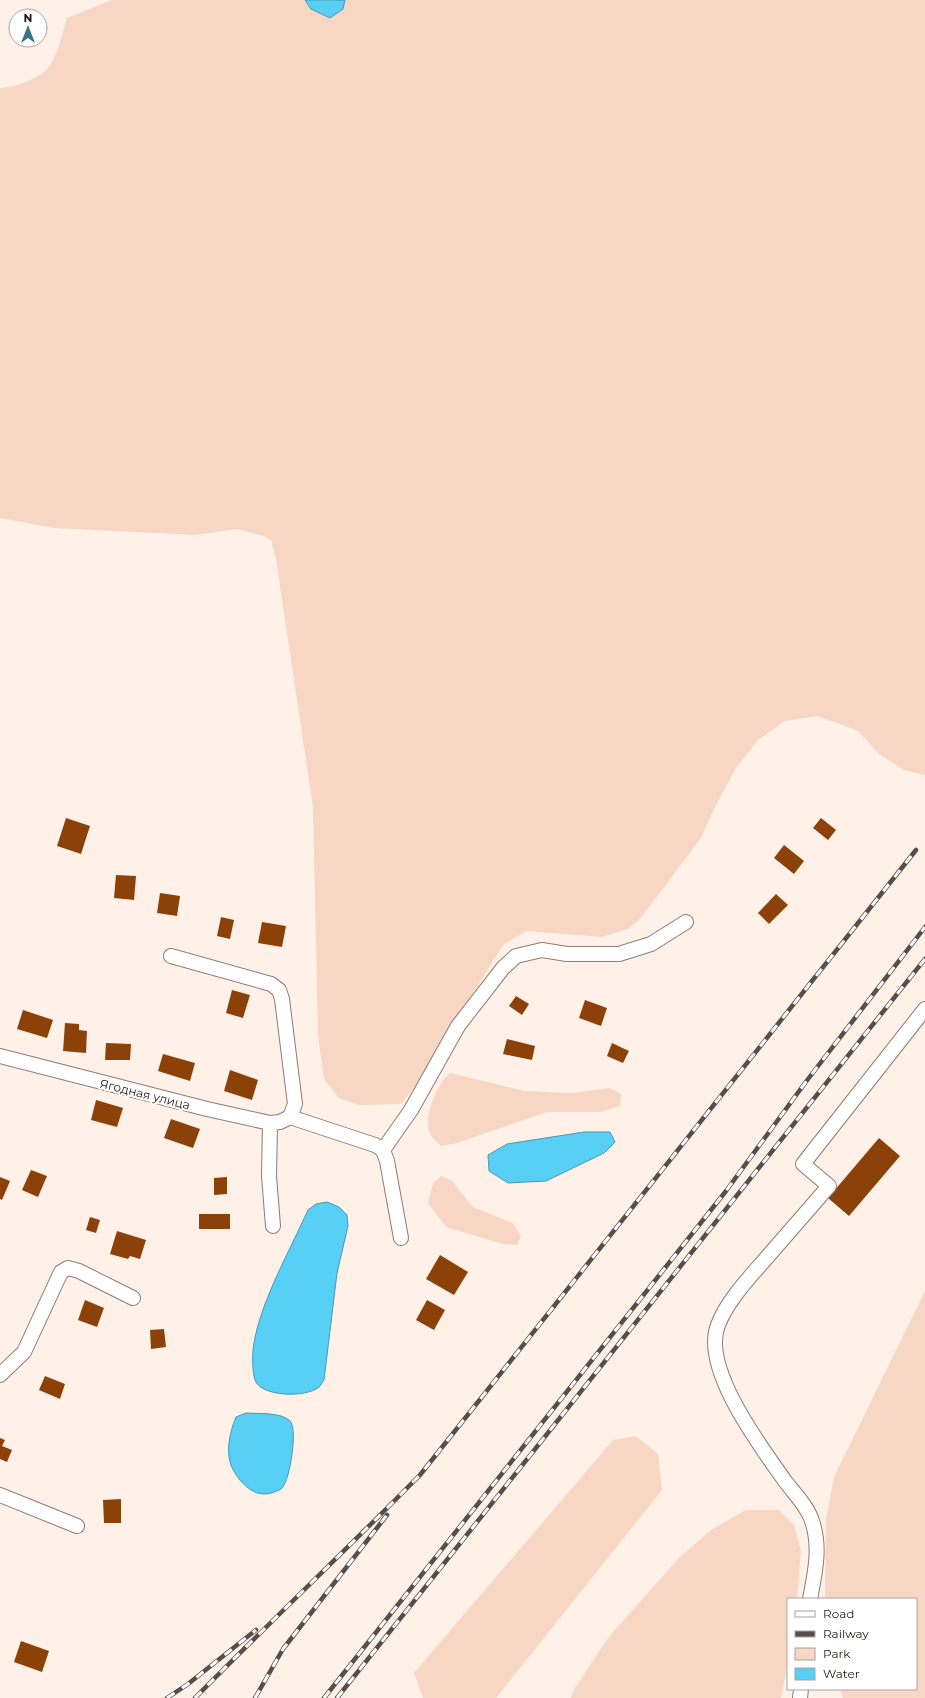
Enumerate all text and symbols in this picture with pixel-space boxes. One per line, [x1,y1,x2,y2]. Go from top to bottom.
north arrow [8,8,48,48]
text: N [24,11,32,25]
street label: Ягодная улица [98,1076,192,1112]
legend [787,1598,917,1690]
text: Road [823,1606,854,1621]
text: Railway [823,1626,869,1641]
text: Park [823,1646,851,1661]
text: Water [823,1666,860,1681]

